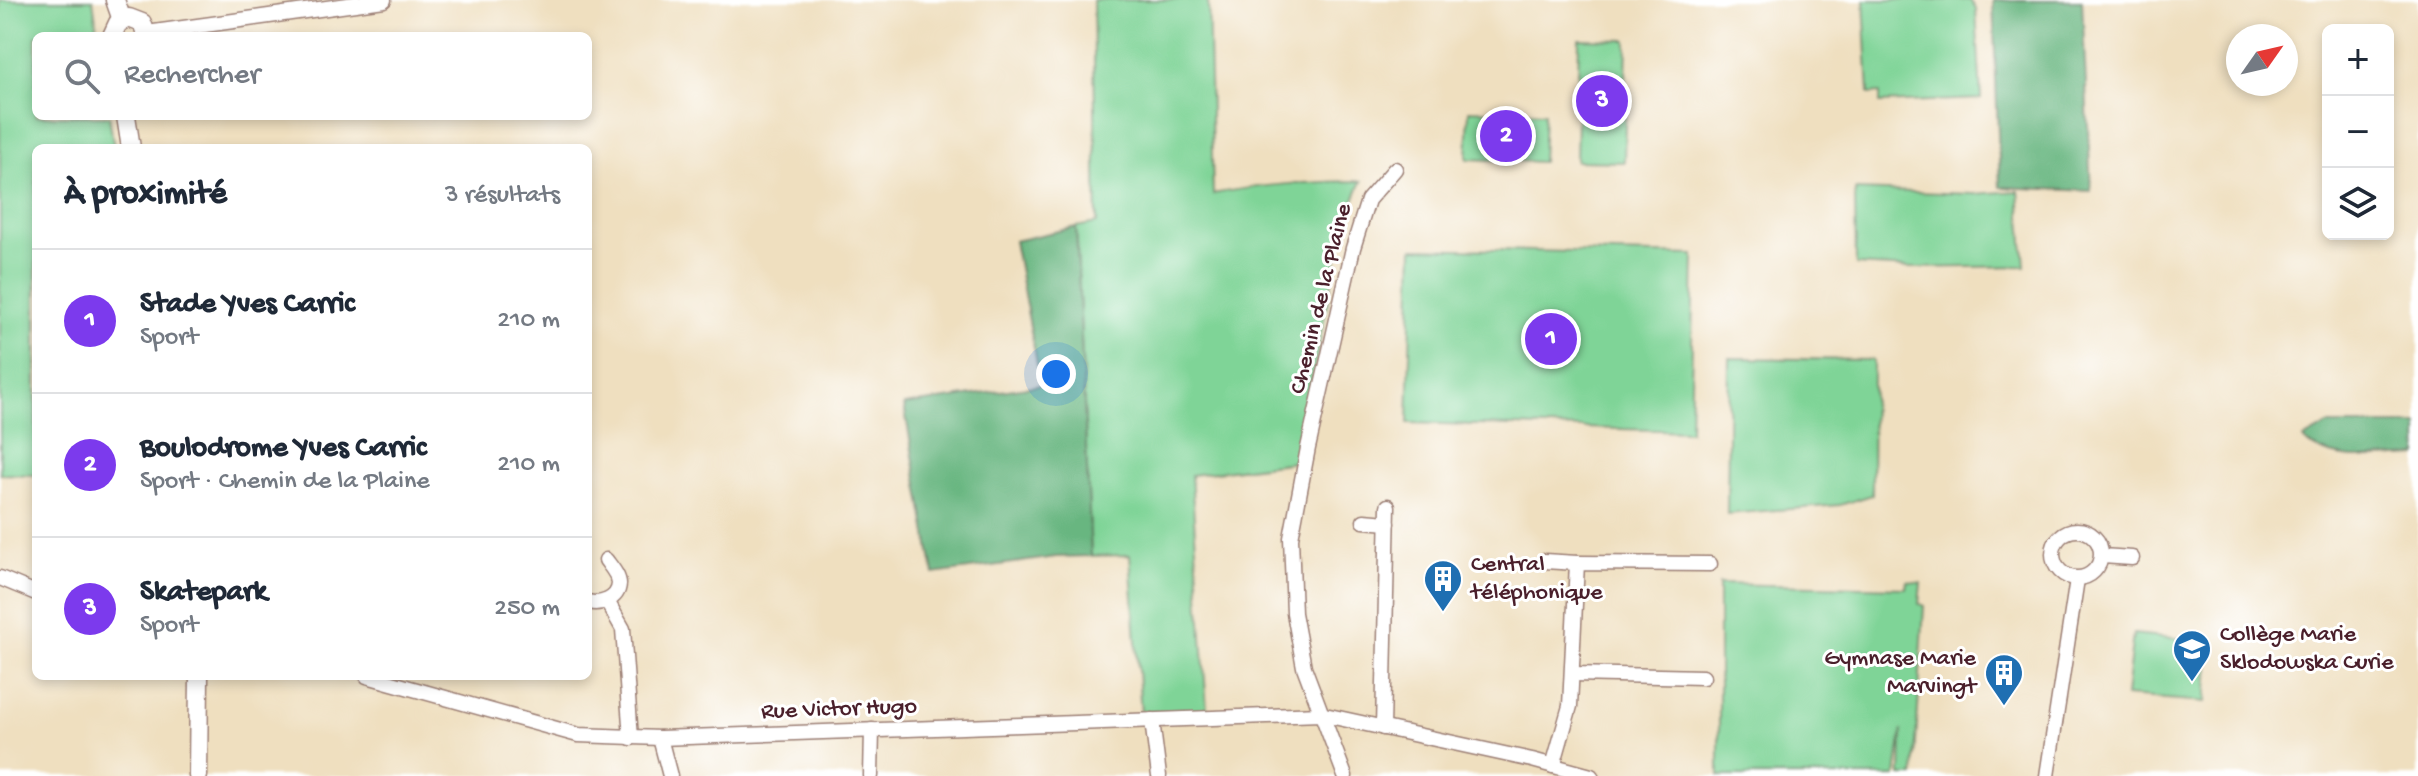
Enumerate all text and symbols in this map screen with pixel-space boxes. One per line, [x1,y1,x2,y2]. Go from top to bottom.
north arrow [2226,24,2298,96]
map controls [2322,24,2394,240]
button: + [2322,24,2394,96]
search box [32,32,592,120]
icon: search [60,54,104,98]
text: Rechercher [124,59,260,94]
pin: 3 [1576,71,1628,131]
button: − [2322,96,2394,168]
pin: 2 [1480,106,1532,166]
button: layers [2322,168,2394,240]
text: À proximité [64,176,227,216]
text: 3 résultats [445,181,560,212]
street label: Chemin de la Plaine [1284,200,1360,397]
text: Stade Yves Carric [140,288,355,323]
text: 1 [85,306,95,337]
text: 210 m [497,306,560,337]
pin: 1 [1525,309,1577,369]
text: Sport [140,323,198,354]
your location [1036,354,1076,394]
text: Boulodrome Yves Carric [140,432,426,467]
text: 2 [84,450,96,481]
text: 210 m [497,450,560,481]
text: Sport · Chemin de la Plaine [140,467,430,498]
place label: Central téléphonique [1469,551,1603,608]
building icon: Central téléphonique [1422,558,1464,613]
text: Skatepark [140,576,267,611]
text: 3 [83,594,97,625]
text: 250 m [494,594,560,625]
text: Sport [140,611,198,642]
place label: Collège Marie Sklodowska Curie [2220,621,2394,678]
school or university icon: Collège Marie Sklodowska Curie [2171,628,2213,683]
place label: Gymnase Marie Marvingt [1824,645,1978,702]
building icon: Gymnase Marie Marvingt [1983,652,2025,707]
street label: Rue Victor Hugo [760,693,918,727]

